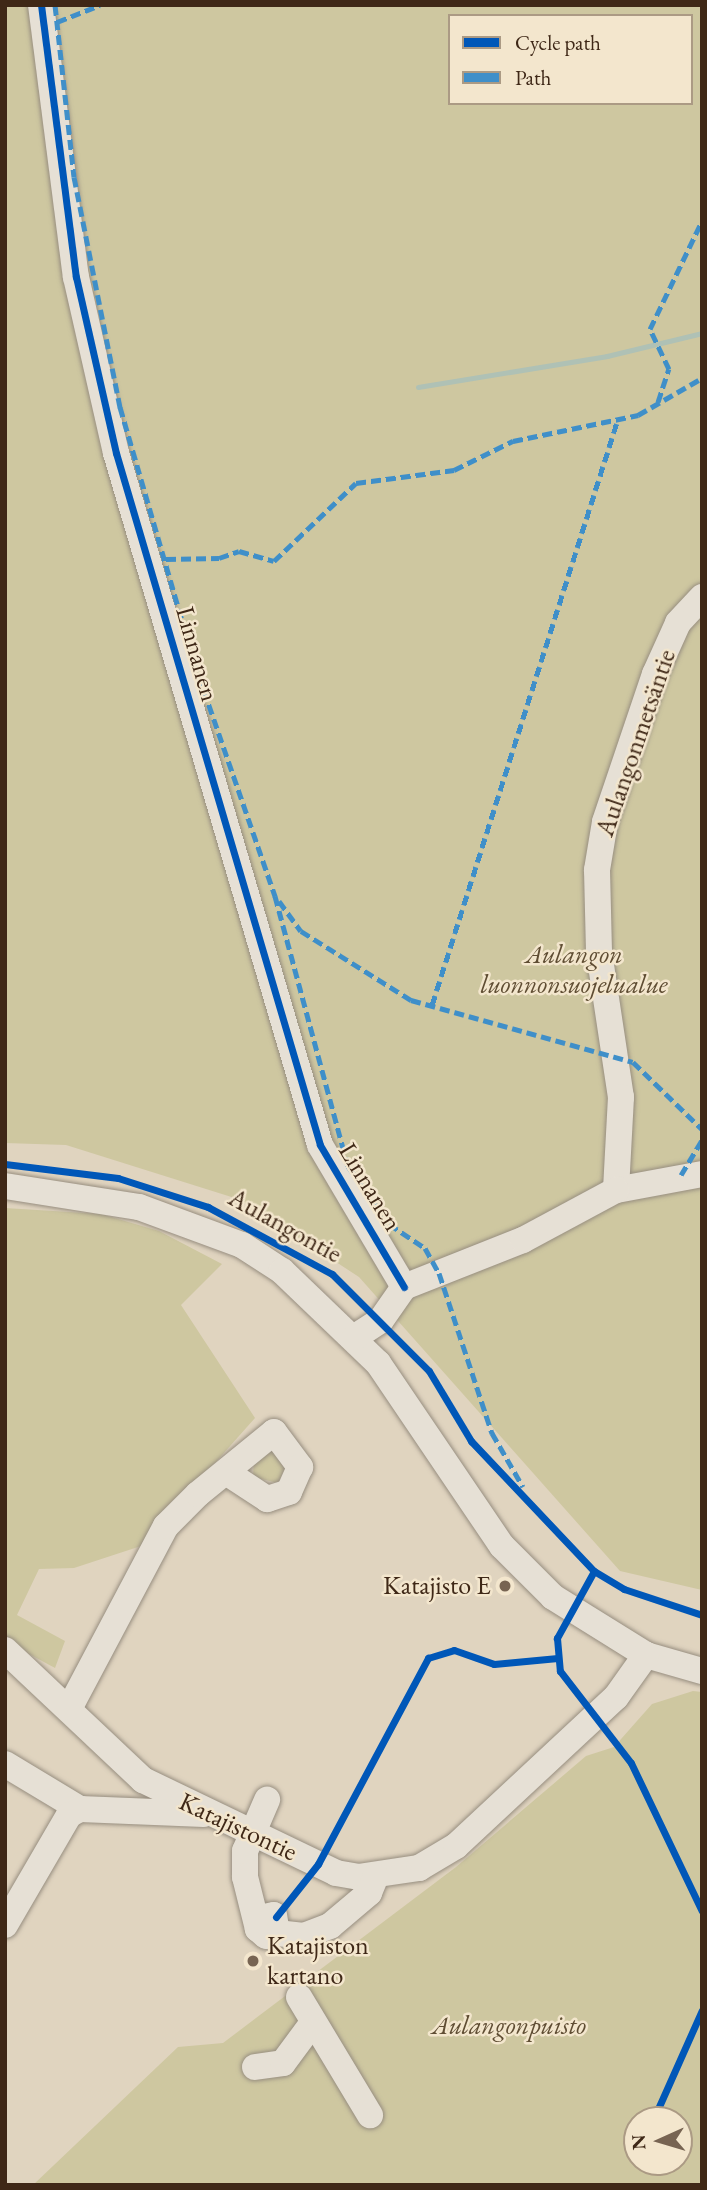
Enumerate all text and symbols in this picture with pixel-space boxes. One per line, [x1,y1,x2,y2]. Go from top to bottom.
legend [448,14,693,105]
text: Cycle path [515,29,601,56]
text: Path [515,64,551,91]
street label: Linnanen [169,603,225,705]
street label: Aulangonmetsäntie [589,645,683,841]
park label: Aulangon luonnonsuojelualue [480,939,668,1000]
street label: Linnanen [332,1137,408,1237]
street label: Aulangontie [223,1182,347,1270]
place label: Katajisto E [383,1570,491,1602]
marker: Katajisto E [497,1578,513,1594]
street label: Katajistontie [174,1786,302,1868]
place label: Katajiston kartano [267,1930,369,1992]
marker: Katajiston kartano [245,1953,261,1969]
park label: Aulangonpuisto [432,2010,586,2042]
north arrow [623,2106,693,2176]
text: N [626,2134,652,2151]

